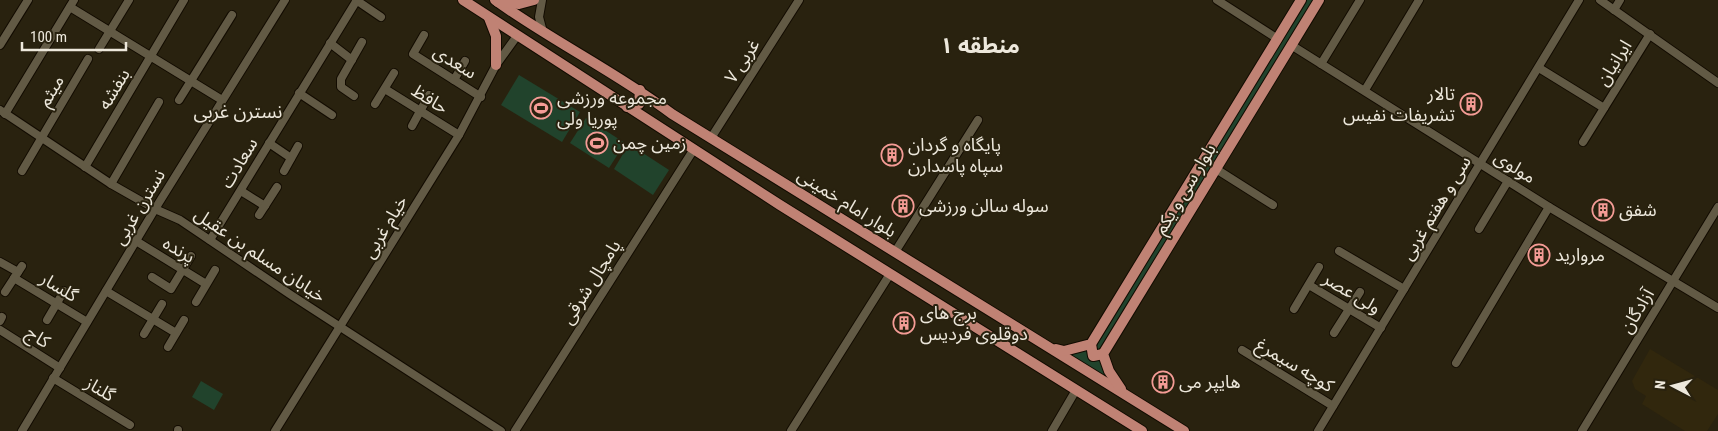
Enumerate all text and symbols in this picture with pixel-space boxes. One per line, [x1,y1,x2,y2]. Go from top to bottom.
scale bar [22,20,126,52]
text: 100 m [30,28,67,46]
district label: منطقه ۱ [940,33,1020,58]
street label: ۷ غربی [720,35,764,87]
street label: ایرانیان [1591,36,1637,90]
street label: سعدی [429,40,481,84]
street label: بنفشه [93,64,134,113]
street label: میثم [33,71,71,112]
street label: حافظ [408,79,452,118]
place label: تالار تشریفات نفیس [1343,83,1455,126]
place label: مجموعه ورزشی پوریا ولی [557,87,667,130]
building icon: تالار تشریفات نفیس [1459,92,1483,116]
sports icon: مجموعه ورزشی پوریا ولی [529,96,553,120]
district label: نسترن غربی [194,100,282,123]
sports icon: زمین چمن [585,131,609,155]
place label: زمین چمن [613,132,686,154]
street label: سعادت [215,134,262,192]
place label: پایگاه و گردان سپاه پاسدارن [908,134,1003,177]
street label: بلوار سی و یکم [1149,140,1222,239]
building icon: پایگاه و گردان سپاه پاسدارن [880,143,904,167]
street label: مولوی [1490,146,1540,188]
street label: سی و هفتم غربی [1396,152,1477,265]
street label: بلوار امام خمینی [792,164,901,245]
street label: نسترن غربی [108,165,170,249]
street label: خیام غربی [358,192,415,264]
building icon: سوله سالن ورزشی [891,194,915,218]
place label: سوله سالن ورزشی [919,195,1049,217]
building icon: شفق [1591,198,1615,222]
place label: شفق [1619,199,1657,221]
street label: خیابان مسلم بن عقیل [189,203,330,309]
street label: پرنده [159,232,199,268]
street label: پامچال شرقی [556,236,626,328]
building icon: مروارید [1527,243,1551,267]
place label: مروارید [1555,244,1605,266]
street label: گلسار [35,267,82,307]
street label: ولی عصر [1318,267,1385,319]
street label: آزادگان [1615,284,1659,337]
place label: برج های دوقلوی فردیس [920,302,1028,345]
building icon: برج های دوقلوی فردیس [892,311,916,335]
street label: کاج [21,321,55,355]
street label: کوچه سیمرغ [1251,333,1338,400]
north arrow [1648,361,1698,411]
building icon: هایپر می [1151,370,1175,394]
street label: گلناز [80,371,119,407]
place label: هایپر می [1179,371,1241,393]
text: N [1652,380,1668,390]

